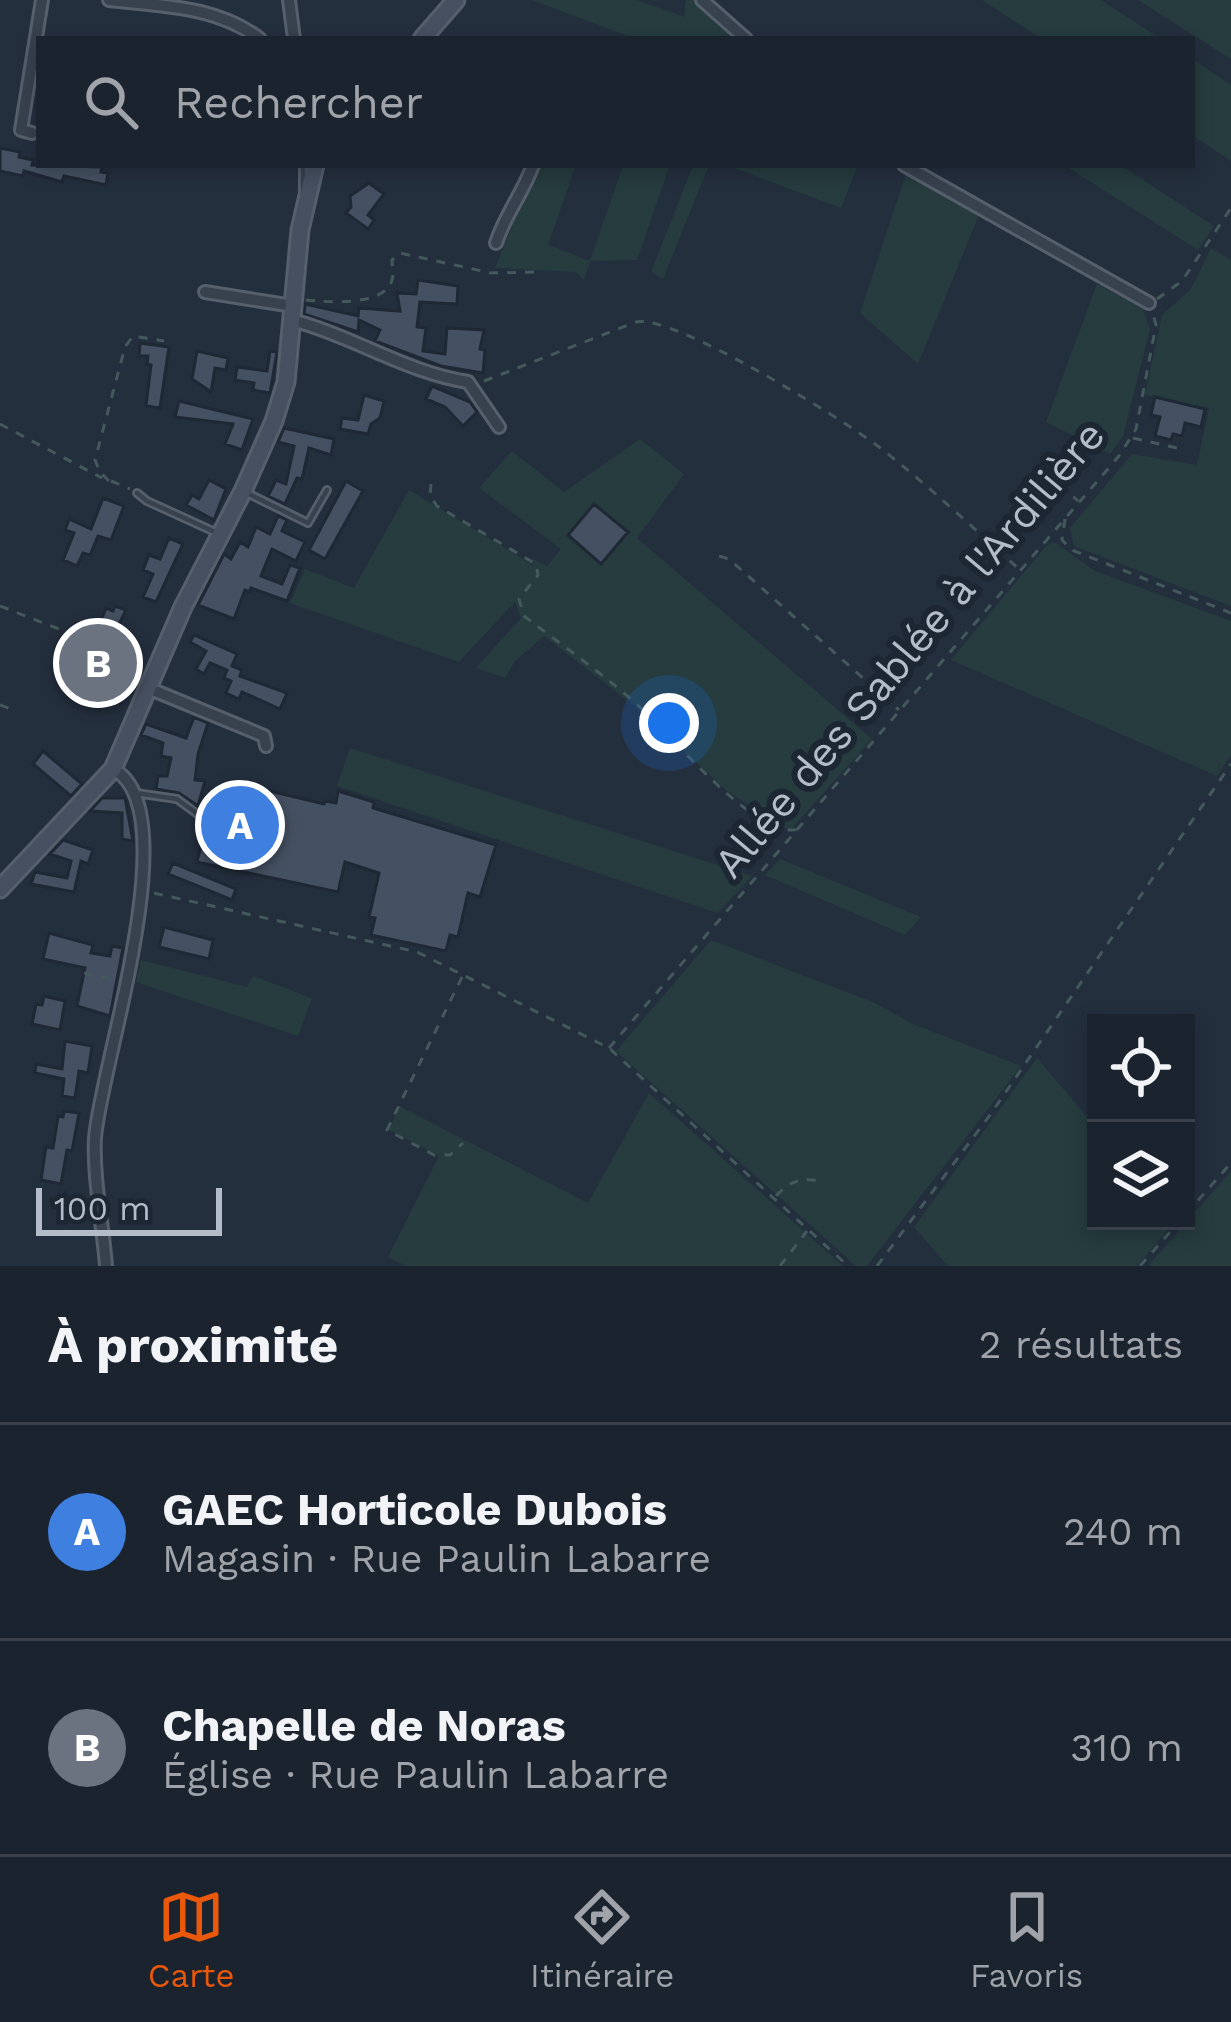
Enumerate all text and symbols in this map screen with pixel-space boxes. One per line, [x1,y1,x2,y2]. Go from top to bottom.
search box [36,36,1195,168]
icon: search [78,69,144,135]
text: Rechercher [174,76,423,129]
street label: Allée des Sablée à l'Ardilière [704,411,1114,887]
pin: B [59,618,137,708]
your location [639,693,699,753]
pin: A [201,780,279,870]
map controls [1087,1014,1195,1230]
button: locate [1087,1014,1195,1122]
button: layers [1087,1122,1195,1230]
scale bar [36,1182,222,1235]
text: 100 m [54,1189,151,1228]
text: À proximité [48,1315,338,1374]
text: 2 résultats [979,1322,1183,1367]
text: GAEC Horticole Dubois [162,1483,667,1536]
text: A [74,1509,100,1554]
text: 240 m [1063,1509,1183,1554]
text: Magasin · Rue Paulin Labarre [162,1536,711,1581]
text: Chapelle de Noras [162,1699,566,1752]
text: B [74,1725,100,1770]
text: 310 m [1070,1725,1183,1770]
text: Église · Rue Paulin Labarre [162,1752,669,1797]
tab: Carte [148,1884,234,1995]
tab: Itinéraire [530,1884,674,1995]
tab: Favoris [970,1884,1083,1995]

